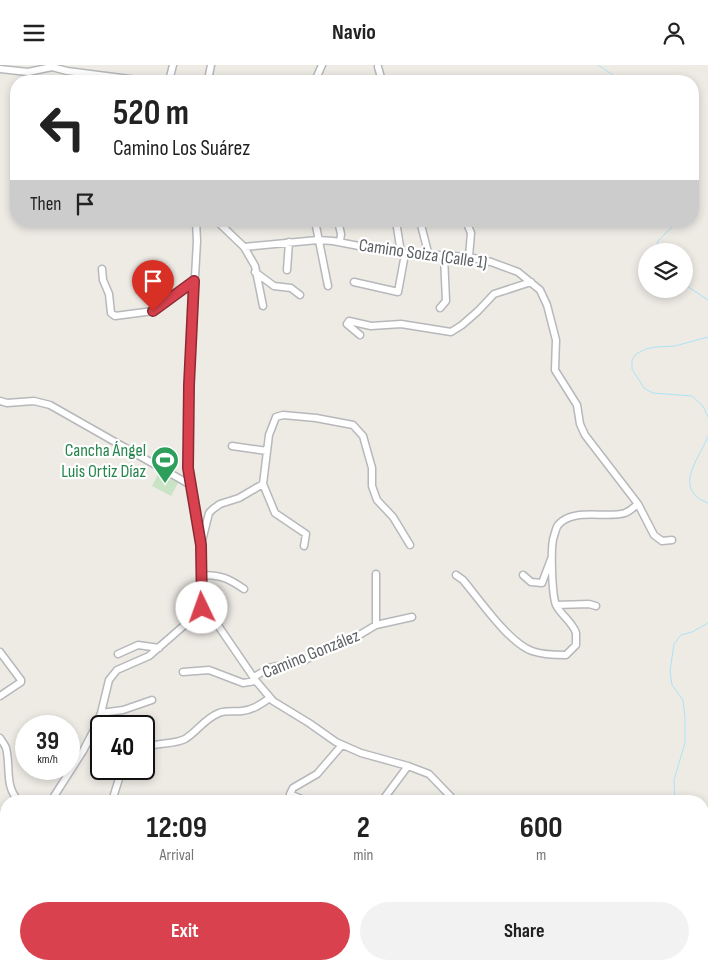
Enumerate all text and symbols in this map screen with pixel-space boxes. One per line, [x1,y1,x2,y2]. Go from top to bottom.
icon: menu [20,19,48,47]
text: Navio [332,19,376,46]
icon: person [660,19,688,47]
text: 520 m [113,92,189,135]
icon: left [30,95,95,160]
text: Camino Los Suárez [113,135,250,162]
icon: arrive [71,190,99,218]
text: Then [30,193,61,216]
street label: Camino Soiza (Calle 1) [358,235,488,273]
map controls [638,243,693,298]
button: layers [638,243,693,298]
pin [132,260,174,311]
icon: arrive [139,267,167,295]
place label: Cancha Ángel Luis Ortiz Díaz [61,440,147,482]
sports icon: Cancha Ángel Luis Ortiz Díaz [150,445,180,484]
position arrow [175,581,227,633]
street label: Camino González [259,625,363,683]
speed limit sign: 40 [90,715,155,780]
text: 39 [36,726,59,757]
text: km/h [37,752,58,767]
text: 12:09 [146,810,207,846]
text: 2 [357,810,370,846]
text: 600 [520,810,563,846]
text: Arrival [159,846,194,865]
text: min [353,846,373,865]
text: m [536,846,546,865]
button: Exit [20,902,350,960]
button: Share [360,902,689,960]

